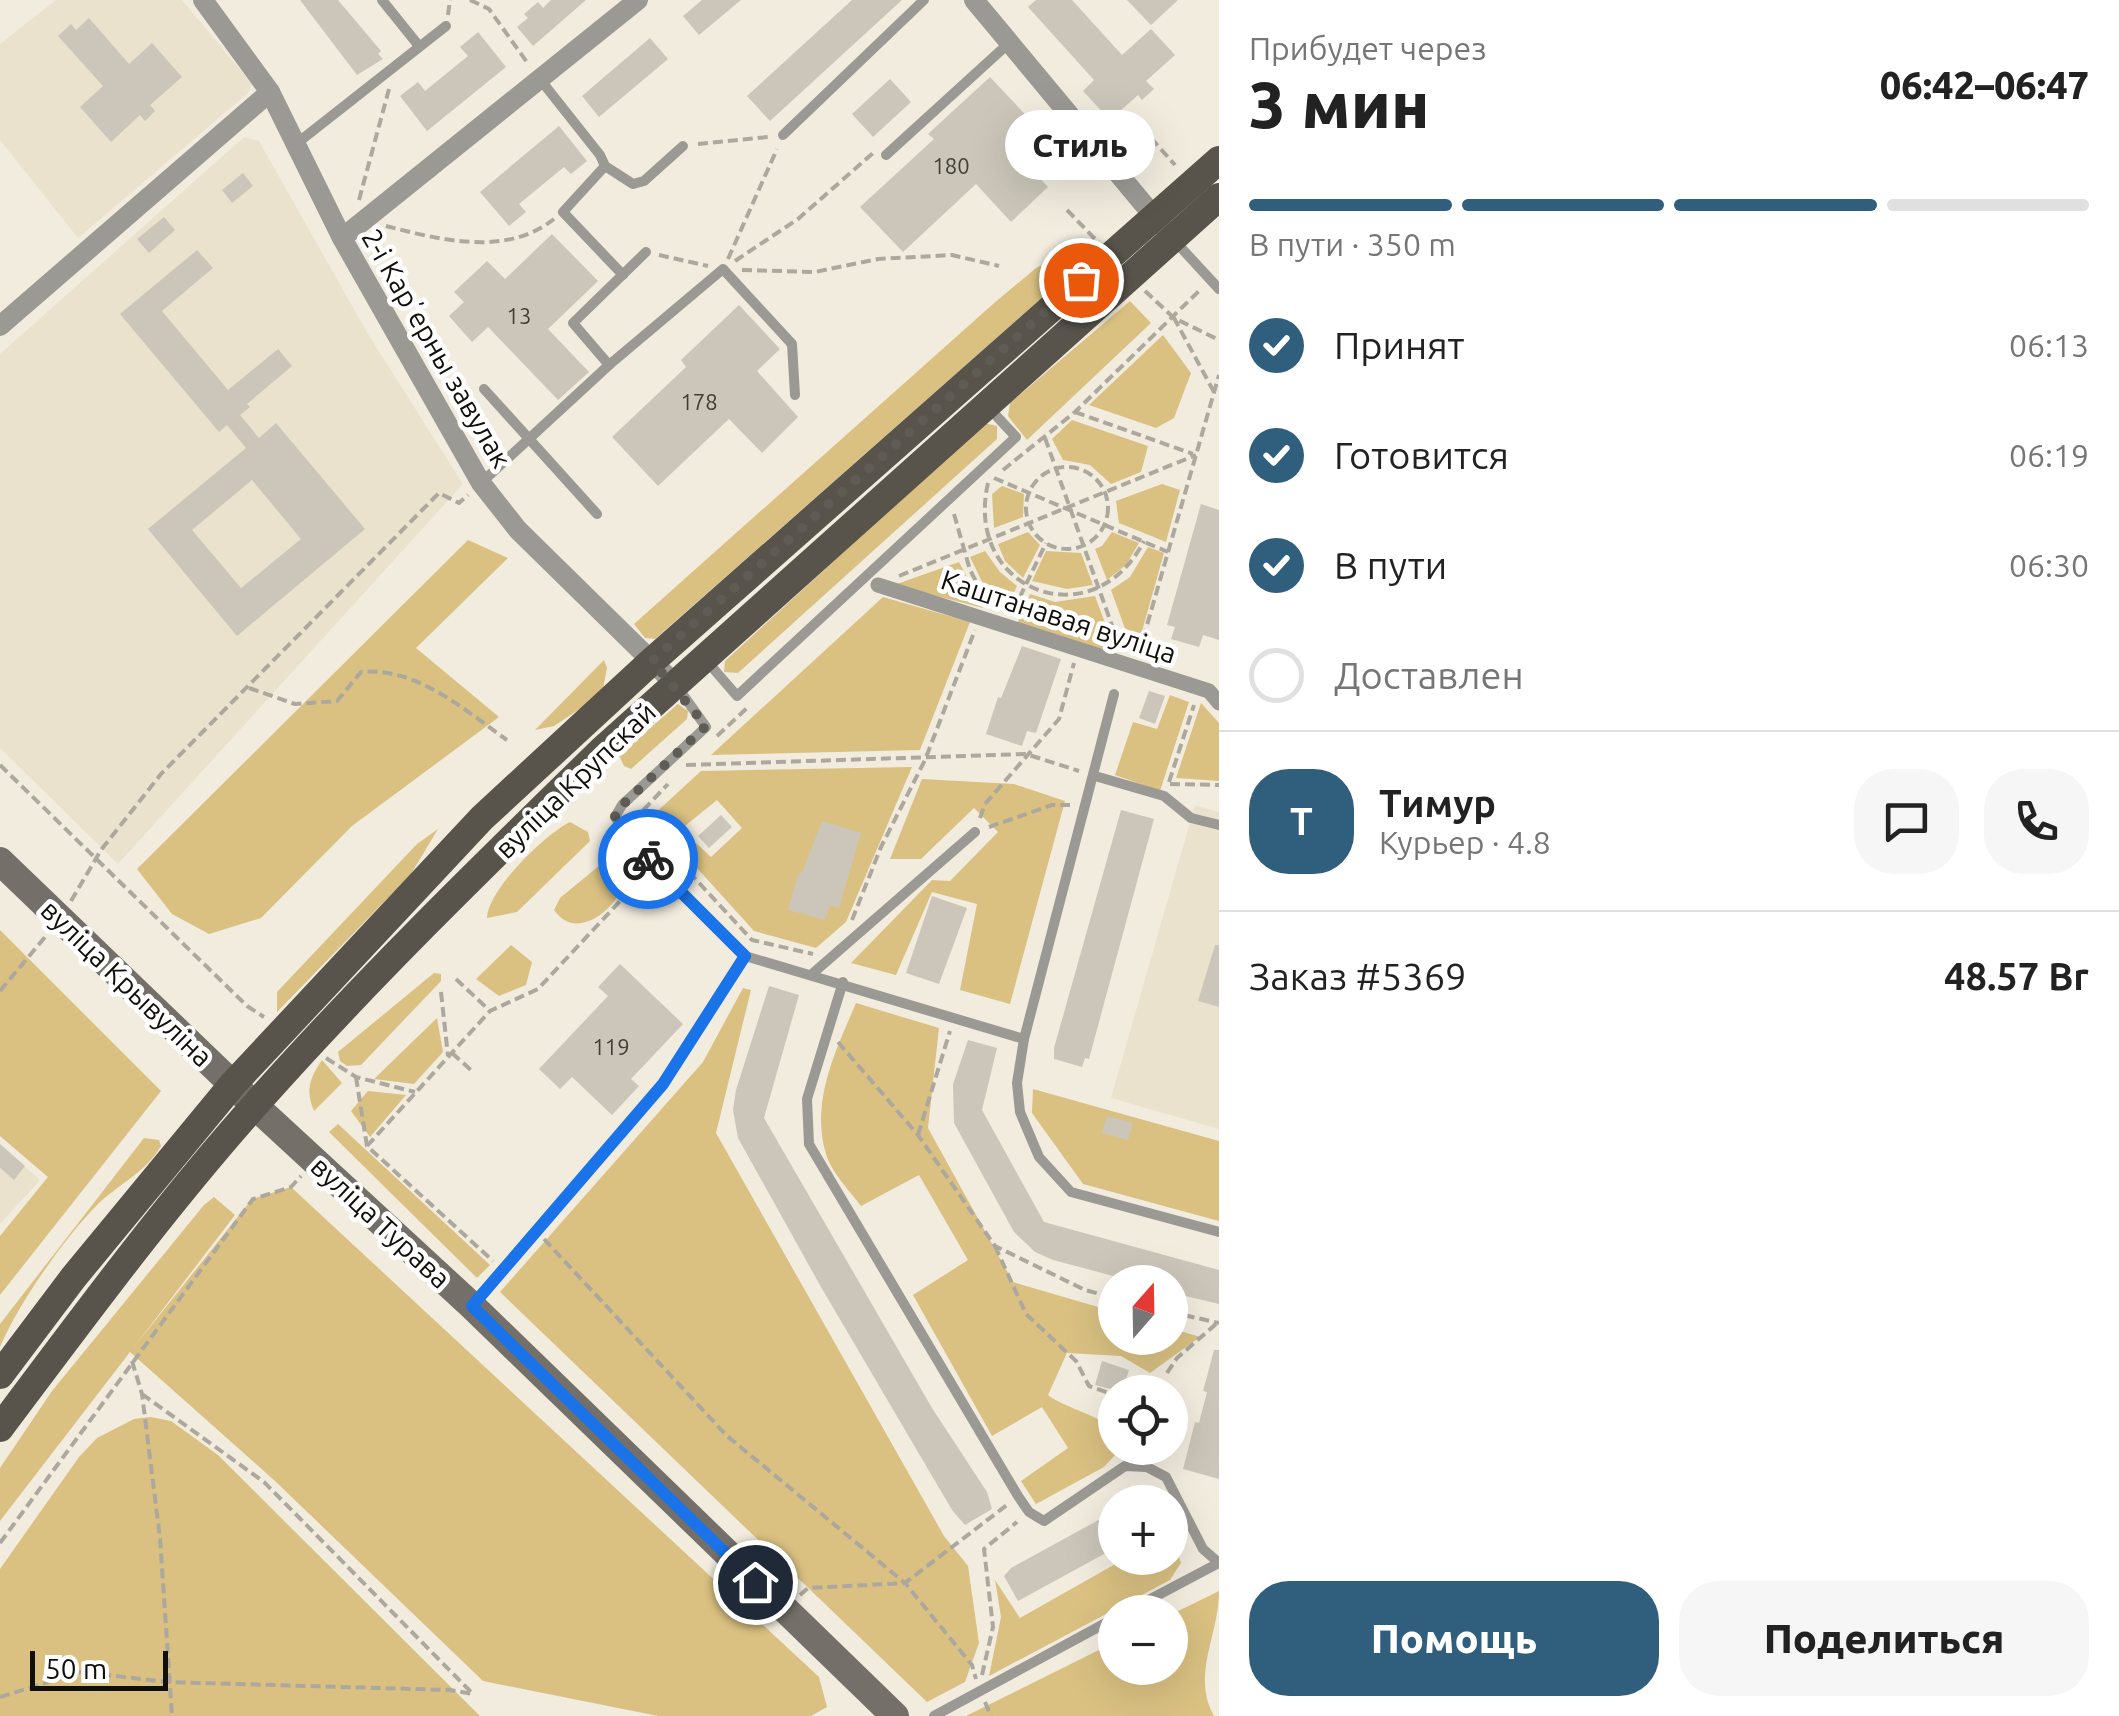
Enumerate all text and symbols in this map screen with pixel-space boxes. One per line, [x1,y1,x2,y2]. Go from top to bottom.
text: Прибудет через [1249,30,1487,66]
text: 06:42–06:47 [1880,64,2089,106]
text: 3 мин [1249,67,1430,140]
callout: Стиль [1006,110,1156,180]
text: Стиль [1032,127,1128,163]
house number: 180 [932,153,970,178]
street label: 2-і Карʼерны завулак [356,223,518,473]
text: В пути · 350 m [1249,226,1456,262]
pin [1039,238,1124,323]
icon: bag [1054,253,1109,308]
house number: 13 [507,303,531,328]
icon: check [1249,318,1304,373]
text: Принят [1334,324,1464,366]
text: 06:13 [2009,327,2089,363]
house number: 178 [680,389,718,414]
icon: check [1249,428,1304,483]
text: Готовится [1334,434,1509,476]
text: 06:19 [2009,437,2089,473]
icon: check [1249,538,1304,593]
text: В пути [1334,544,1447,586]
text: 06:30 [2009,547,2089,583]
street label: Каштанавая вуліца [938,563,1180,669]
text: Доставлен [1334,654,1524,696]
street label: вуліца Крупскай [489,696,661,864]
button: chat [1854,769,1959,874]
button: phone [1984,769,2089,874]
text: Тимур [1379,782,1496,824]
text: Т [1290,800,1313,842]
courier [598,809,698,909]
text: Курьер · 4.8 [1379,824,1551,860]
icon: bike [621,832,676,887]
street label: вуліца Крывуліна [35,894,219,1072]
text: Заказ #5369 [1249,955,1467,997]
text: 48.57 Br [1944,955,2089,997]
house number: 119 [592,1034,630,1059]
street label: вуліца Турава [305,1150,457,1294]
north arrow [1098,1265,1188,1355]
map controls [1098,1265,1188,1685]
button: locate [1098,1375,1188,1465]
button: + [1098,1485,1188,1575]
pin [713,1540,798,1625]
icon: home [728,1555,783,1610]
button: Помощь [1249,1581,1659,1696]
button: Поделиться [1679,1581,2089,1696]
button: − [1098,1595,1188,1685]
scale bar [30,1646,168,1690]
text: 50 m [45,1653,107,1684]

